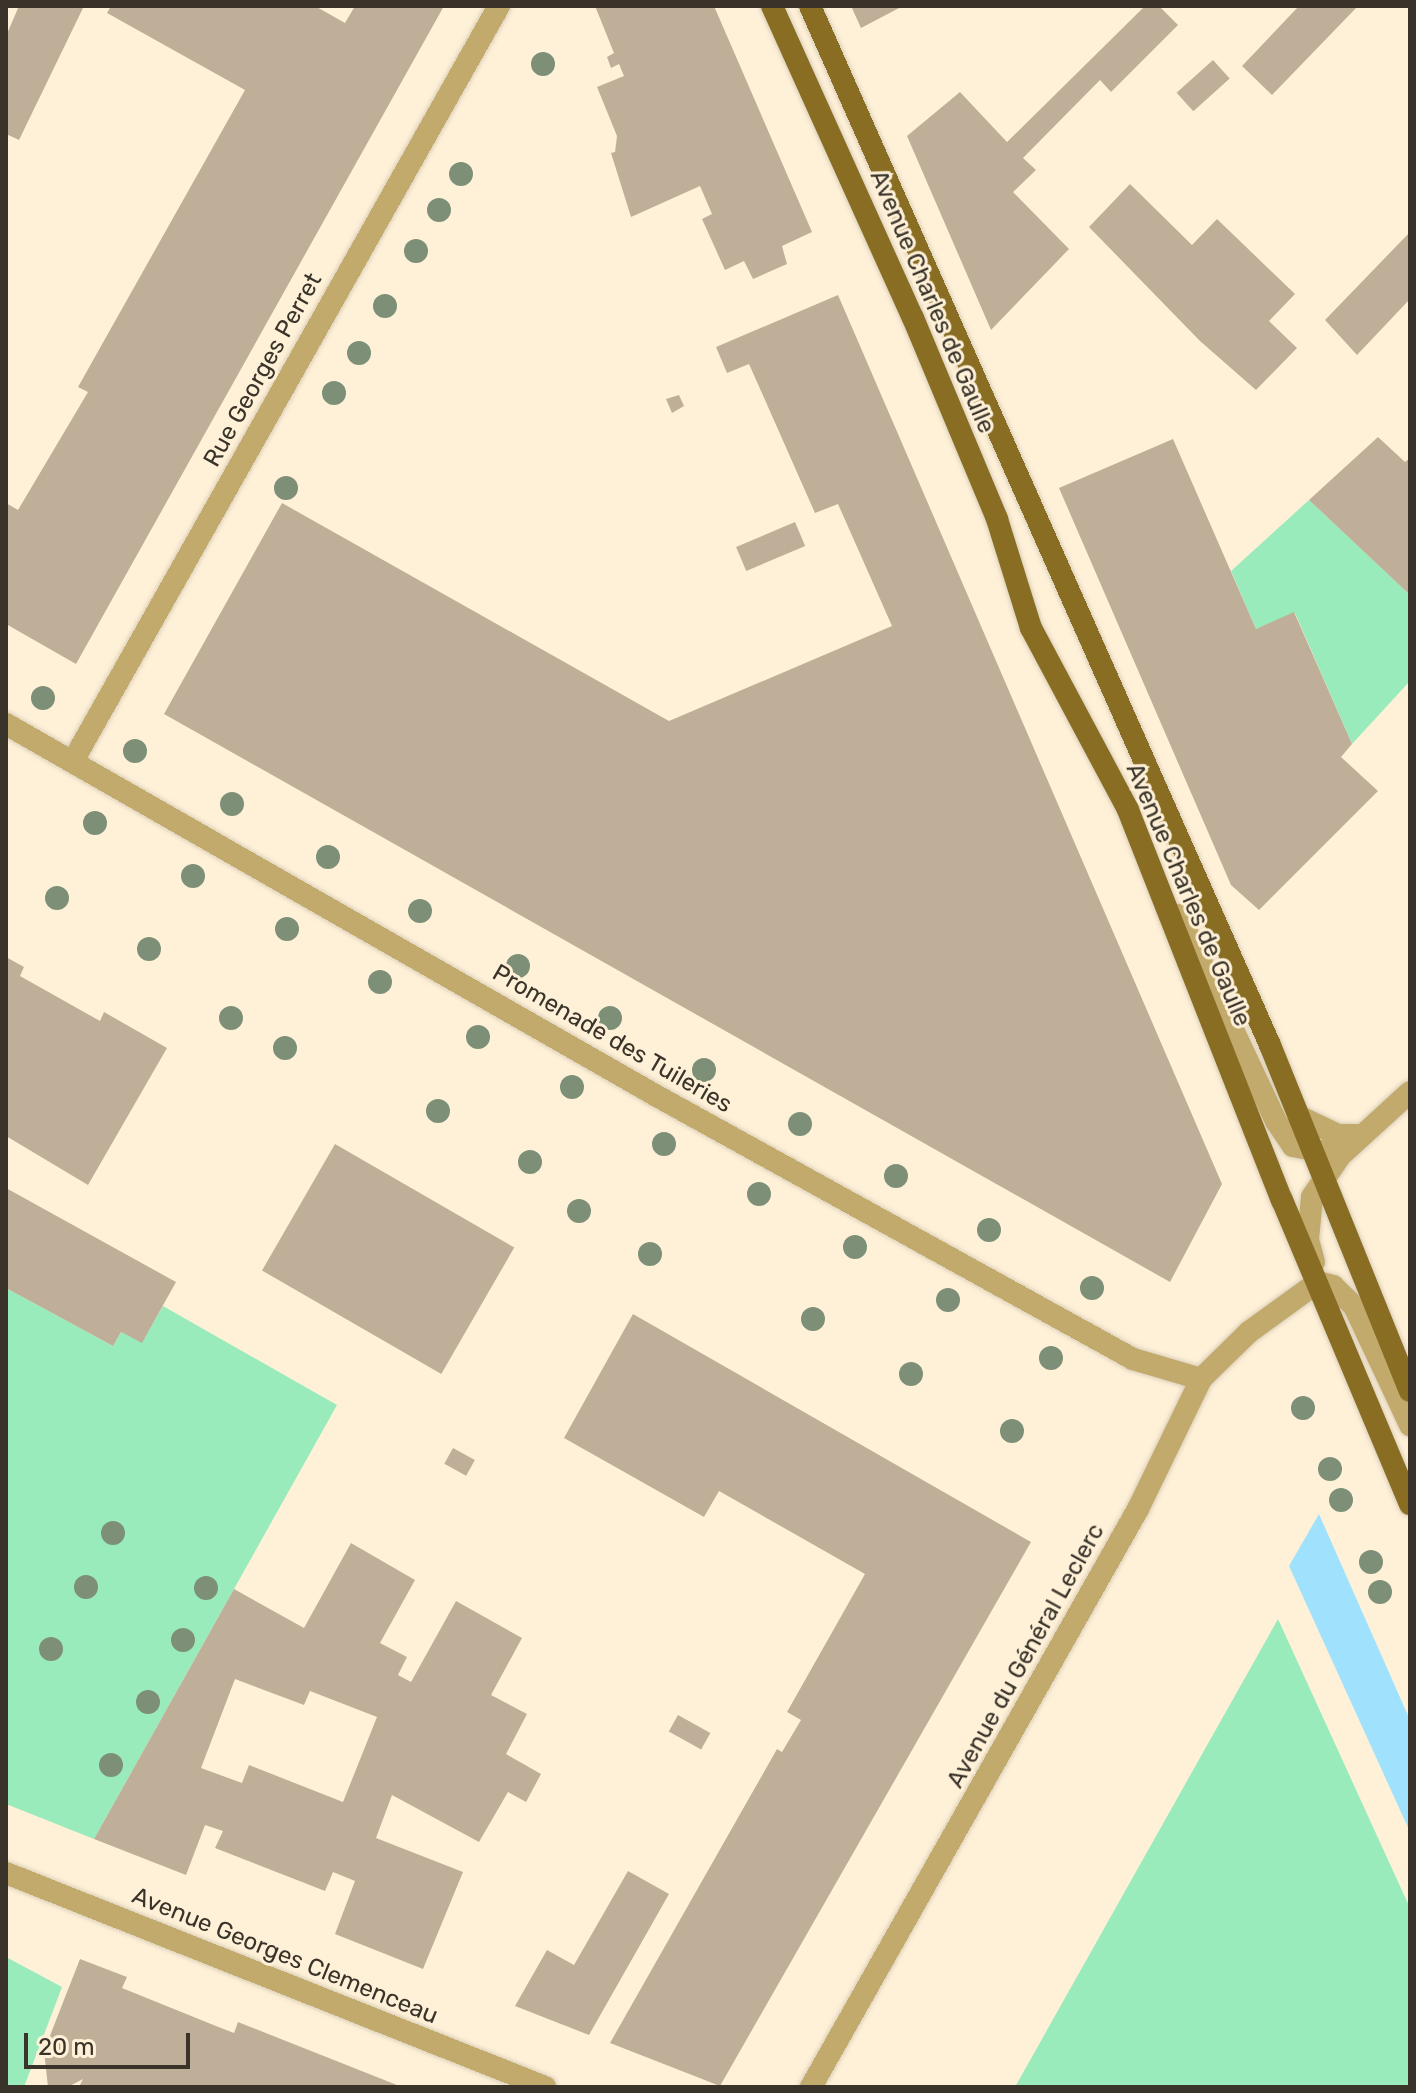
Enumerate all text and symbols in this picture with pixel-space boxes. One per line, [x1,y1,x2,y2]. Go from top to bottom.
street label: Avenue Charles de Gaulle [863,166,1001,438]
street label: Rue Georges Perret [198,268,328,472]
street label: Avenue Charles de Gaulle [1119,759,1257,1031]
street label: Promenade des Tuileries [487,958,737,1120]
street label: Avenue du Général Leclerc [941,1519,1111,1793]
street label: Avenue Georges Clemenceau [128,1881,442,2031]
scale bar [28,2017,194,2067]
text: 20 m [38,2033,95,2061]

